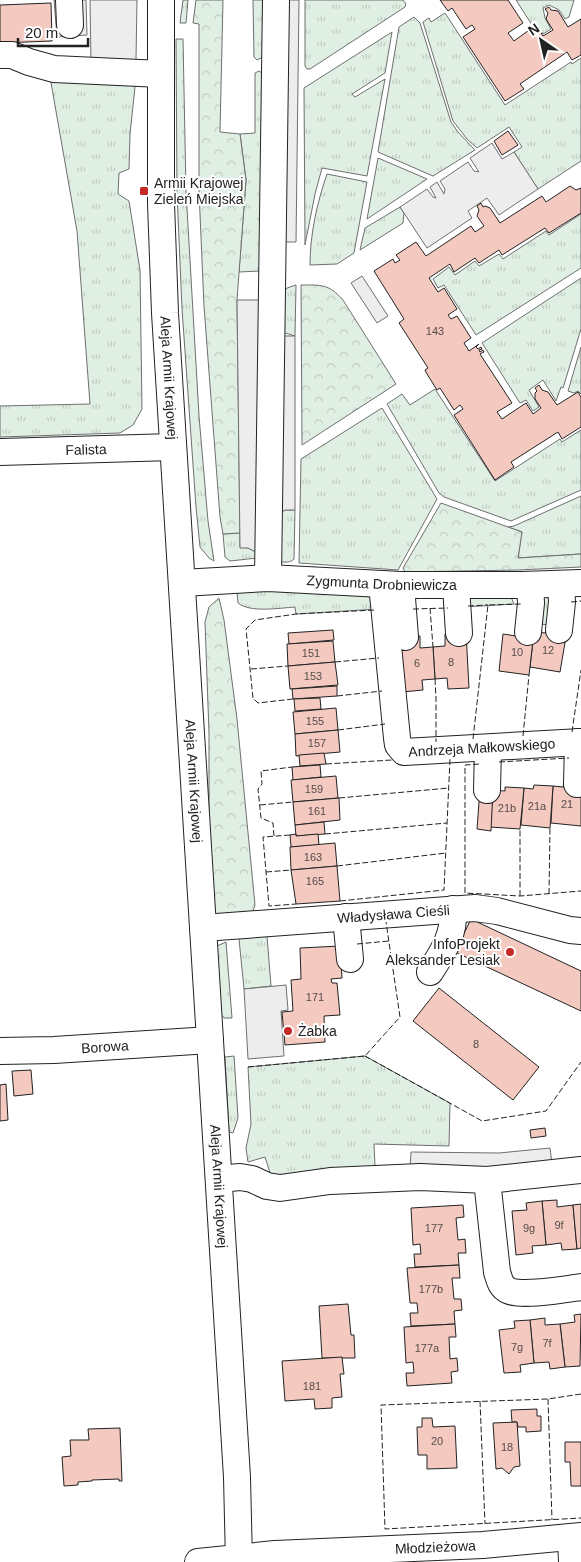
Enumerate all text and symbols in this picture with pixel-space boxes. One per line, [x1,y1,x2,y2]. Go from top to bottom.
scale bar [18,15,88,47]
north arrow [516,15,566,65]
text: N [525,20,542,39]
text: 20 m [25,24,58,41]
place label: Armii Krajowej Zieleń Miejska [154,175,244,207]
marker: Armii Krajowej Zieleń Miejska [138,185,150,197]
street label: Aleja Armii Krajowej [157,315,181,440]
house number: 143 [426,325,444,337]
street label: Falista [65,441,107,458]
street label: Zygmunta Drobniewicza [306,572,457,593]
house number: 12 [542,644,554,656]
house number: 10 [511,646,523,658]
house number: 151 [302,647,320,659]
house number: 8 [448,656,454,668]
house number: 6 [414,657,420,669]
house number: 153 [304,670,322,682]
house number: 155 [306,715,324,727]
street label: Aleja Armii Krajowej [182,719,206,843]
street label: Andrzeja Małkowskiego [408,735,556,760]
house number: 157 [308,737,326,749]
house number: 159 [305,783,323,795]
house number: 21 [561,798,573,810]
house number: 21a [528,800,547,812]
house number: 21b [498,802,516,814]
house number: 161 [308,805,326,817]
house number: 163 [304,851,322,863]
house number: 165 [306,875,324,887]
street label: Władysława Cieśli [337,902,450,926]
place label: InfoProjekt Aleksander Lesiak [386,936,501,968]
marker: InfoProjekt Aleksander Lesiak [504,946,516,958]
house number: 171 [306,991,324,1003]
place label: Żabka [298,1022,337,1039]
marker: Żabka [282,1025,294,1037]
street label: Borowa [81,1037,129,1056]
house number: 8 [473,1038,479,1050]
street label: Aleja Armii Krajowej [207,1124,231,1249]
house number: 9f [554,1219,565,1231]
house number: 177 [425,1222,443,1234]
house number: 9g [523,1222,535,1234]
house number: 177b [419,1283,443,1295]
house number: 7f [542,1337,553,1349]
house number: 7g [511,1341,523,1353]
house number: 177a [415,1342,440,1354]
house number: 181 [303,1380,321,1392]
house number: 20 [431,1435,443,1447]
house number: 18 [501,1441,513,1453]
street label: Młodzieżowa [395,1537,476,1557]

